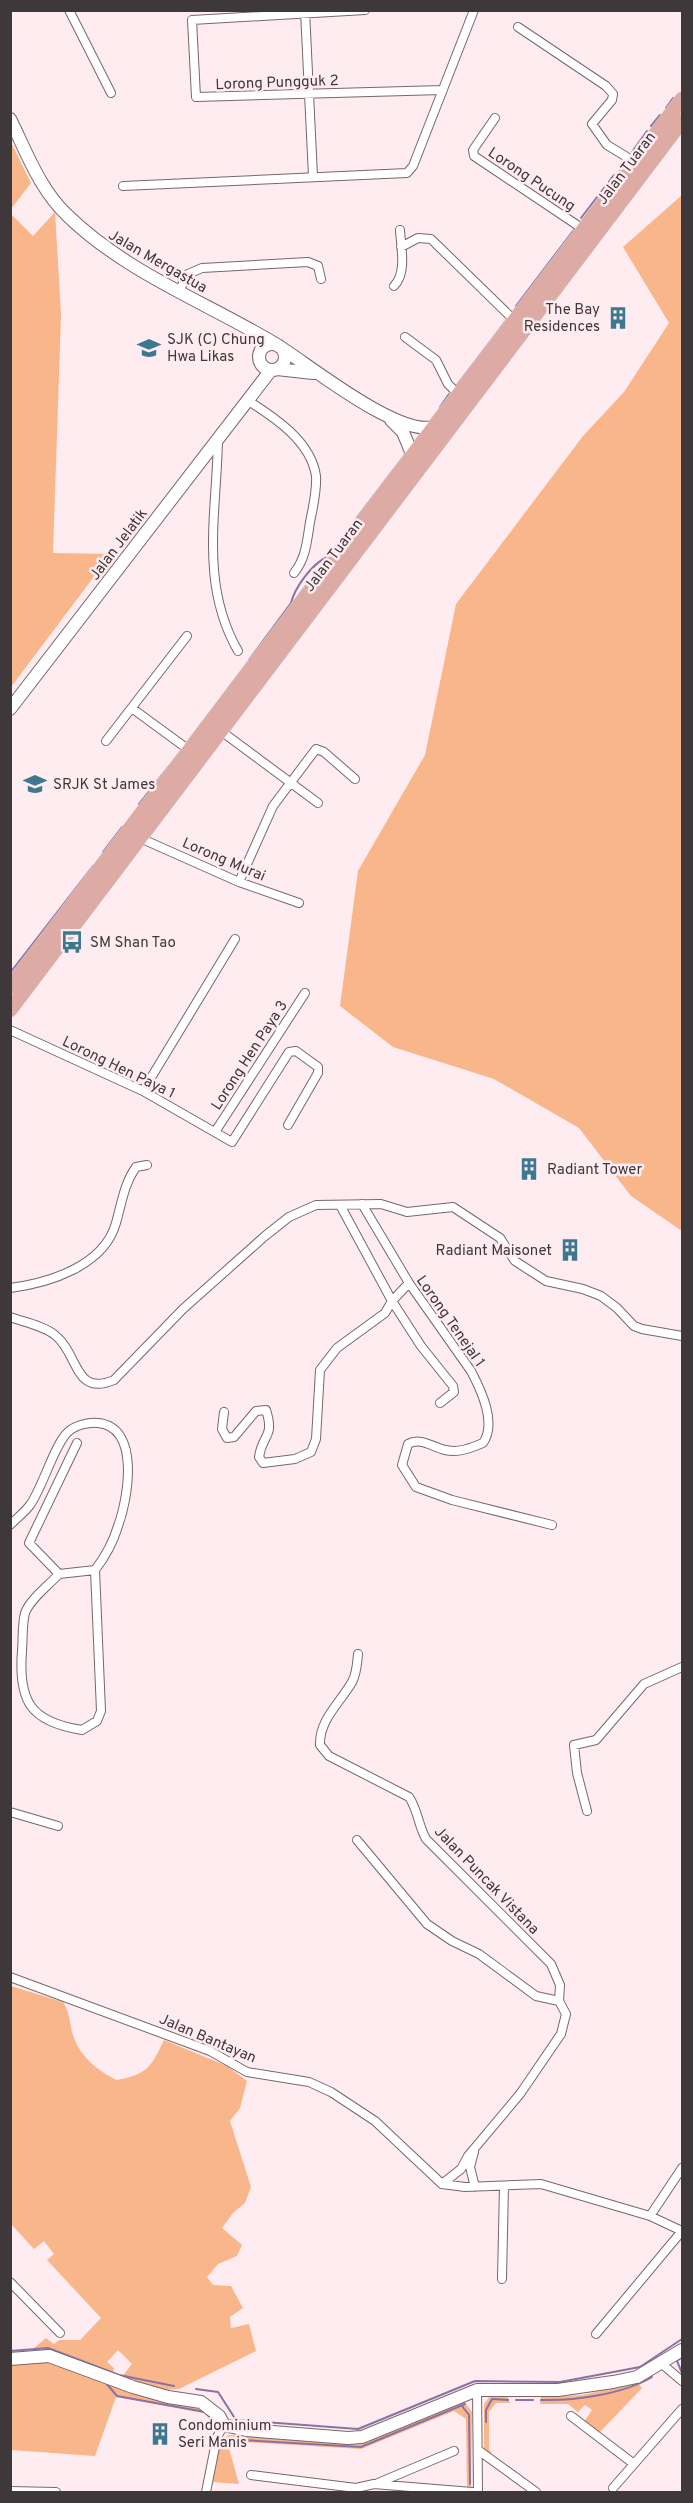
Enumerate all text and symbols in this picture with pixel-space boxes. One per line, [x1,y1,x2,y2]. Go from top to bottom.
street label: Lorong Pungguk 2 [215,72,339,95]
street label: Jalan Tuaran [594,129,661,209]
street label: Lorong Pucung [484,144,579,217]
street label: Jalan Mergastua [104,226,210,298]
place label: The Bay Residences [524,301,600,337]
building icon: The Bay Residences [605,305,631,331]
place label: SJK (C) Chung Hwa Likas [167,331,265,367]
school or university icon: SJK (C) Chung Hwa Likas [136,335,162,361]
street label: Jalan Jelatik [86,505,152,585]
street label: Jalan Tuaran [301,516,368,596]
school or university icon: SRJK St James [22,771,48,797]
place label: SRJK St James [53,776,155,795]
street label: Lorong Murai [179,834,268,886]
bus stop icon: SM Shan Tao [59,929,85,955]
place label: SM Shan Tao [90,934,176,953]
street label: Lorong Hen Paya 3 [208,997,293,1114]
street label: Lorong Hen Paya 1 [59,1033,178,1104]
building icon: Radiant Tower [516,1156,542,1182]
place label: Radiant Tower [547,1161,642,1180]
building icon: Radiant Maisonet [557,1237,583,1263]
place label: Radiant Maisonet [436,1242,552,1261]
street label: Lorong Tenejal 1 [411,1272,488,1371]
street label: Jalan Puncak Vistana [429,1823,542,1939]
street label: Jalan Bantayan [156,2010,259,2068]
place label: Condominium Seri Manis [178,2417,272,2453]
building icon: Condominium Seri Manis [147,2421,173,2447]

